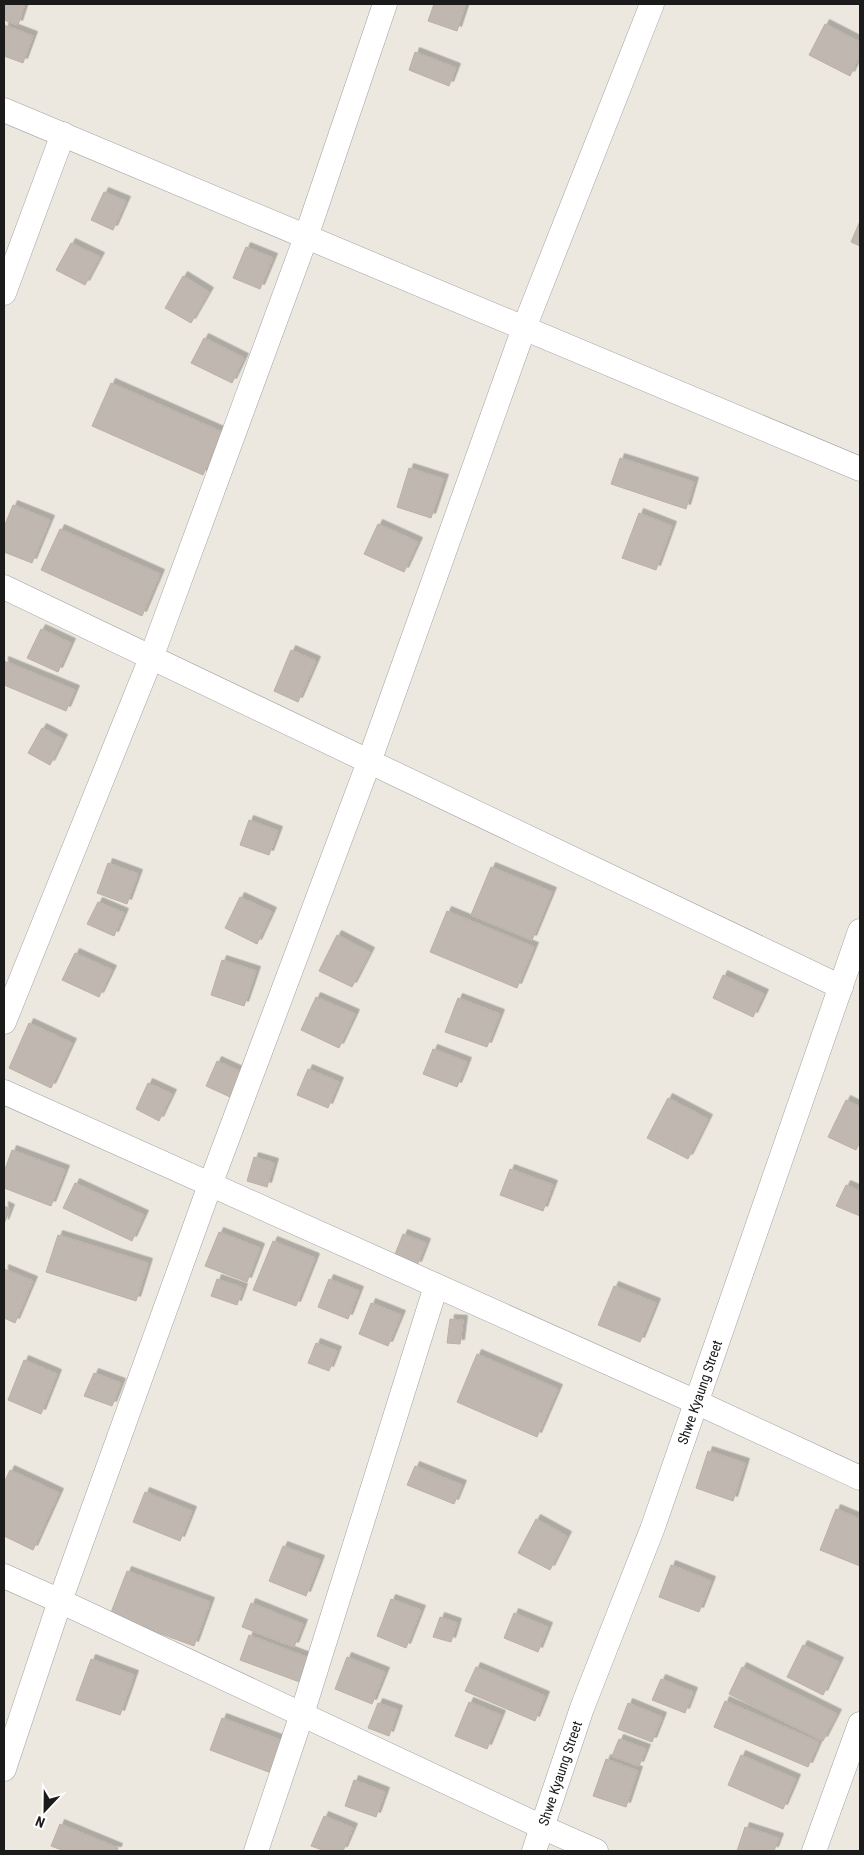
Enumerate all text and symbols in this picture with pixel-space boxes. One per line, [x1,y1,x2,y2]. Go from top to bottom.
street label: Shwe Kyaung Street [674,1338,725,1446]
street label: Shwe Kyaung Street [535,1719,585,1828]
north arrow [20,1785,70,1835]
text: N [33,1813,47,1831]

